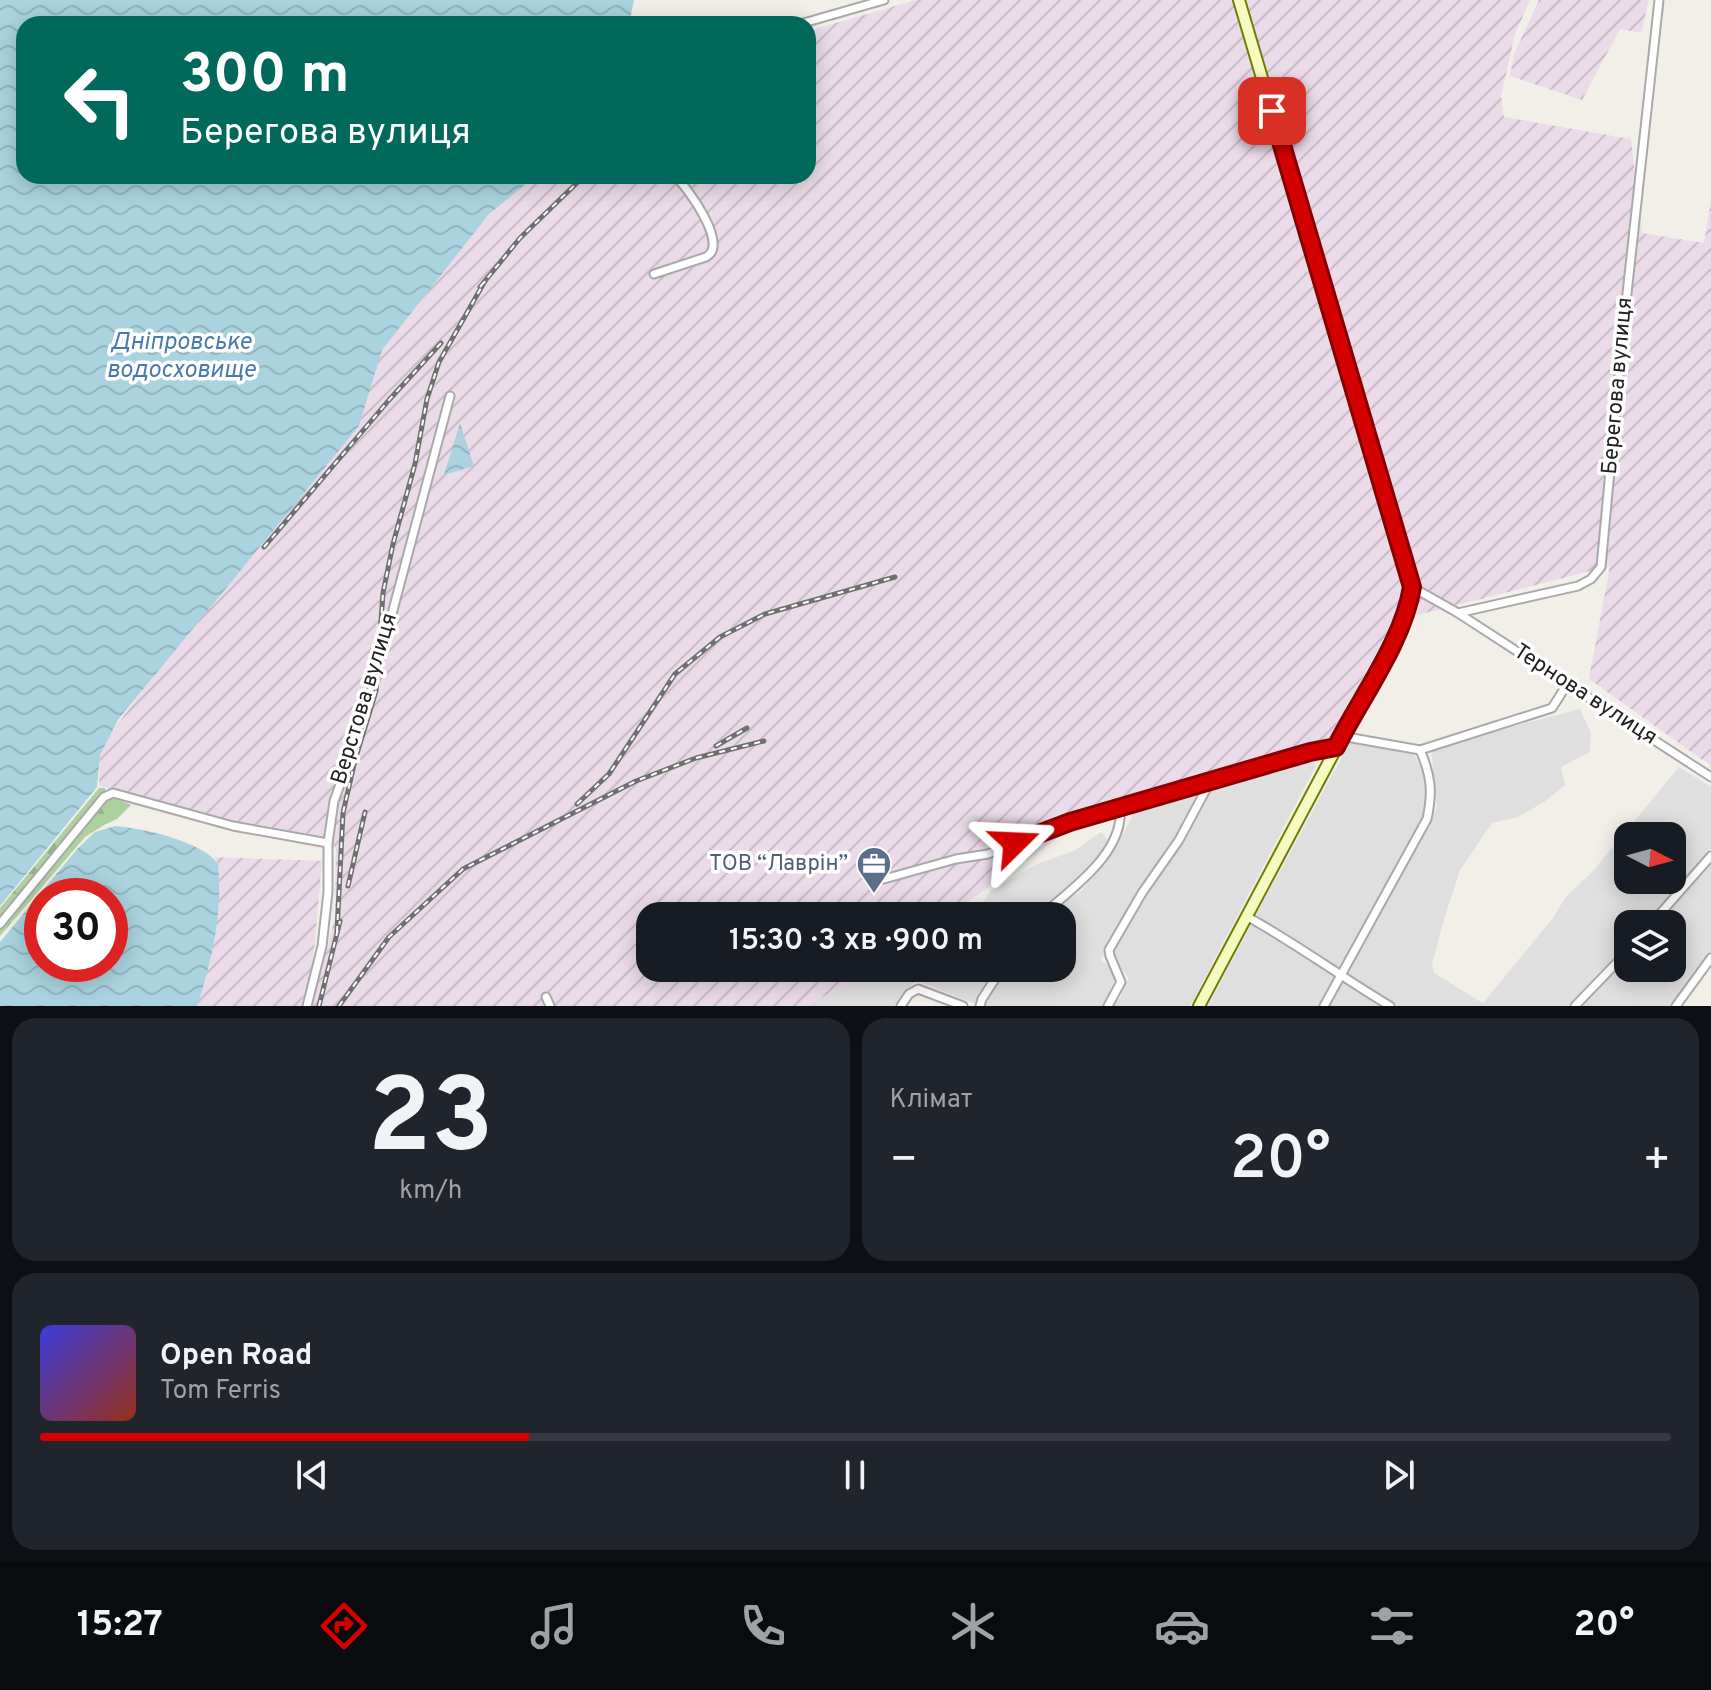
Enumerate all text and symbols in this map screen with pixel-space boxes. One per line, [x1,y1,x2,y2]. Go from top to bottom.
text: 300 m [180,42,350,112]
icon: left [48,48,152,152]
pin [1238,77,1306,145]
icon: arrive [1250,89,1294,133]
text: Берегова вулиця [180,111,471,157]
street label: Берегова вулиця [1597,296,1639,476]
water label: Дніпровське водосховище [106,328,256,386]
street label: Верстова вулиця [326,610,404,788]
street label: Тернова вулиця [1508,639,1662,751]
position arrow [973,801,1057,885]
north arrow [1614,822,1686,894]
map controls [1614,822,1686,982]
office icon: ТОВ “Лаврін” [855,845,893,895]
place label: ТОВ “Лаврін” [709,851,848,878]
speed limit sign: 30 [24,878,128,982]
button: layers [1614,910,1686,982]
text: 15:30 · 3 хв · 900 m [729,923,983,960]
text: 23 [368,1057,494,1189]
text: Клімат [890,1084,973,1117]
text: 20° [1230,1124,1331,1200]
text: − [890,1134,918,1190]
text: + [1643,1134,1671,1190]
text: km/h [399,1175,462,1208]
text: Open Road [160,1338,312,1375]
text: Tom Ferris [160,1375,281,1408]
icon: previous [290,1453,334,1497]
icon: pause [833,1453,877,1497]
icon: next [1377,1453,1421,1497]
icon: directions [316,1598,372,1654]
icon: music [526,1598,582,1654]
icon: phone [735,1598,791,1654]
icon: climate [945,1598,1001,1654]
icon: car [1154,1598,1210,1654]
icon: filters [1364,1598,1420,1654]
text: 15:27 [77,1603,163,1649]
text: 20° [1573,1603,1634,1649]

